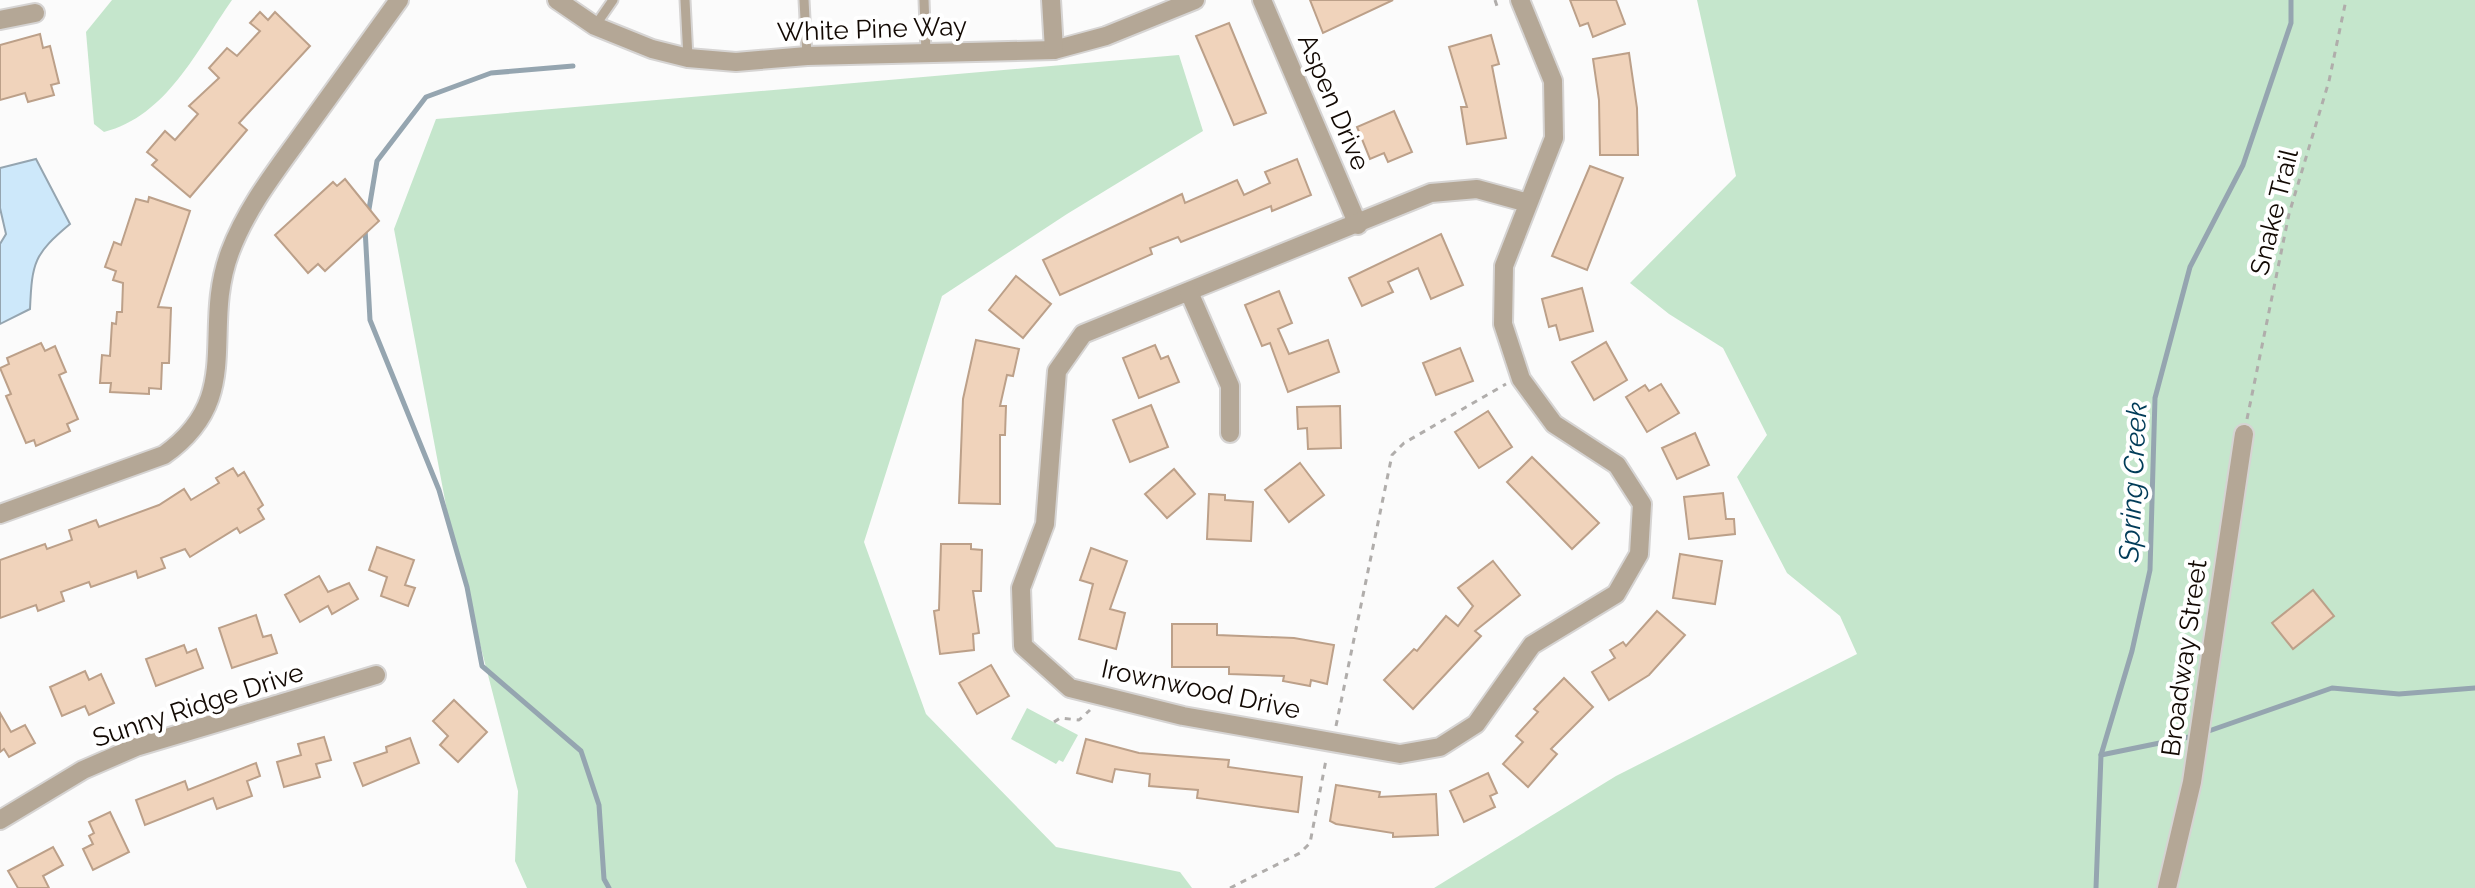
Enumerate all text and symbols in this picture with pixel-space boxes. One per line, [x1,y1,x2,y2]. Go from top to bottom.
street label: White Pine Way [777,11,967,47]
street label: Aspen Drive [1292,29,1376,175]
street label: Snake Trail [2244,145,2304,278]
water label: Spring Creek [2112,401,2154,564]
street label: Broadway Street [2155,557,2213,758]
street label: Irownwood Drive [1099,653,1303,725]
street label: Sunny Ridge Drive [89,657,307,753]

